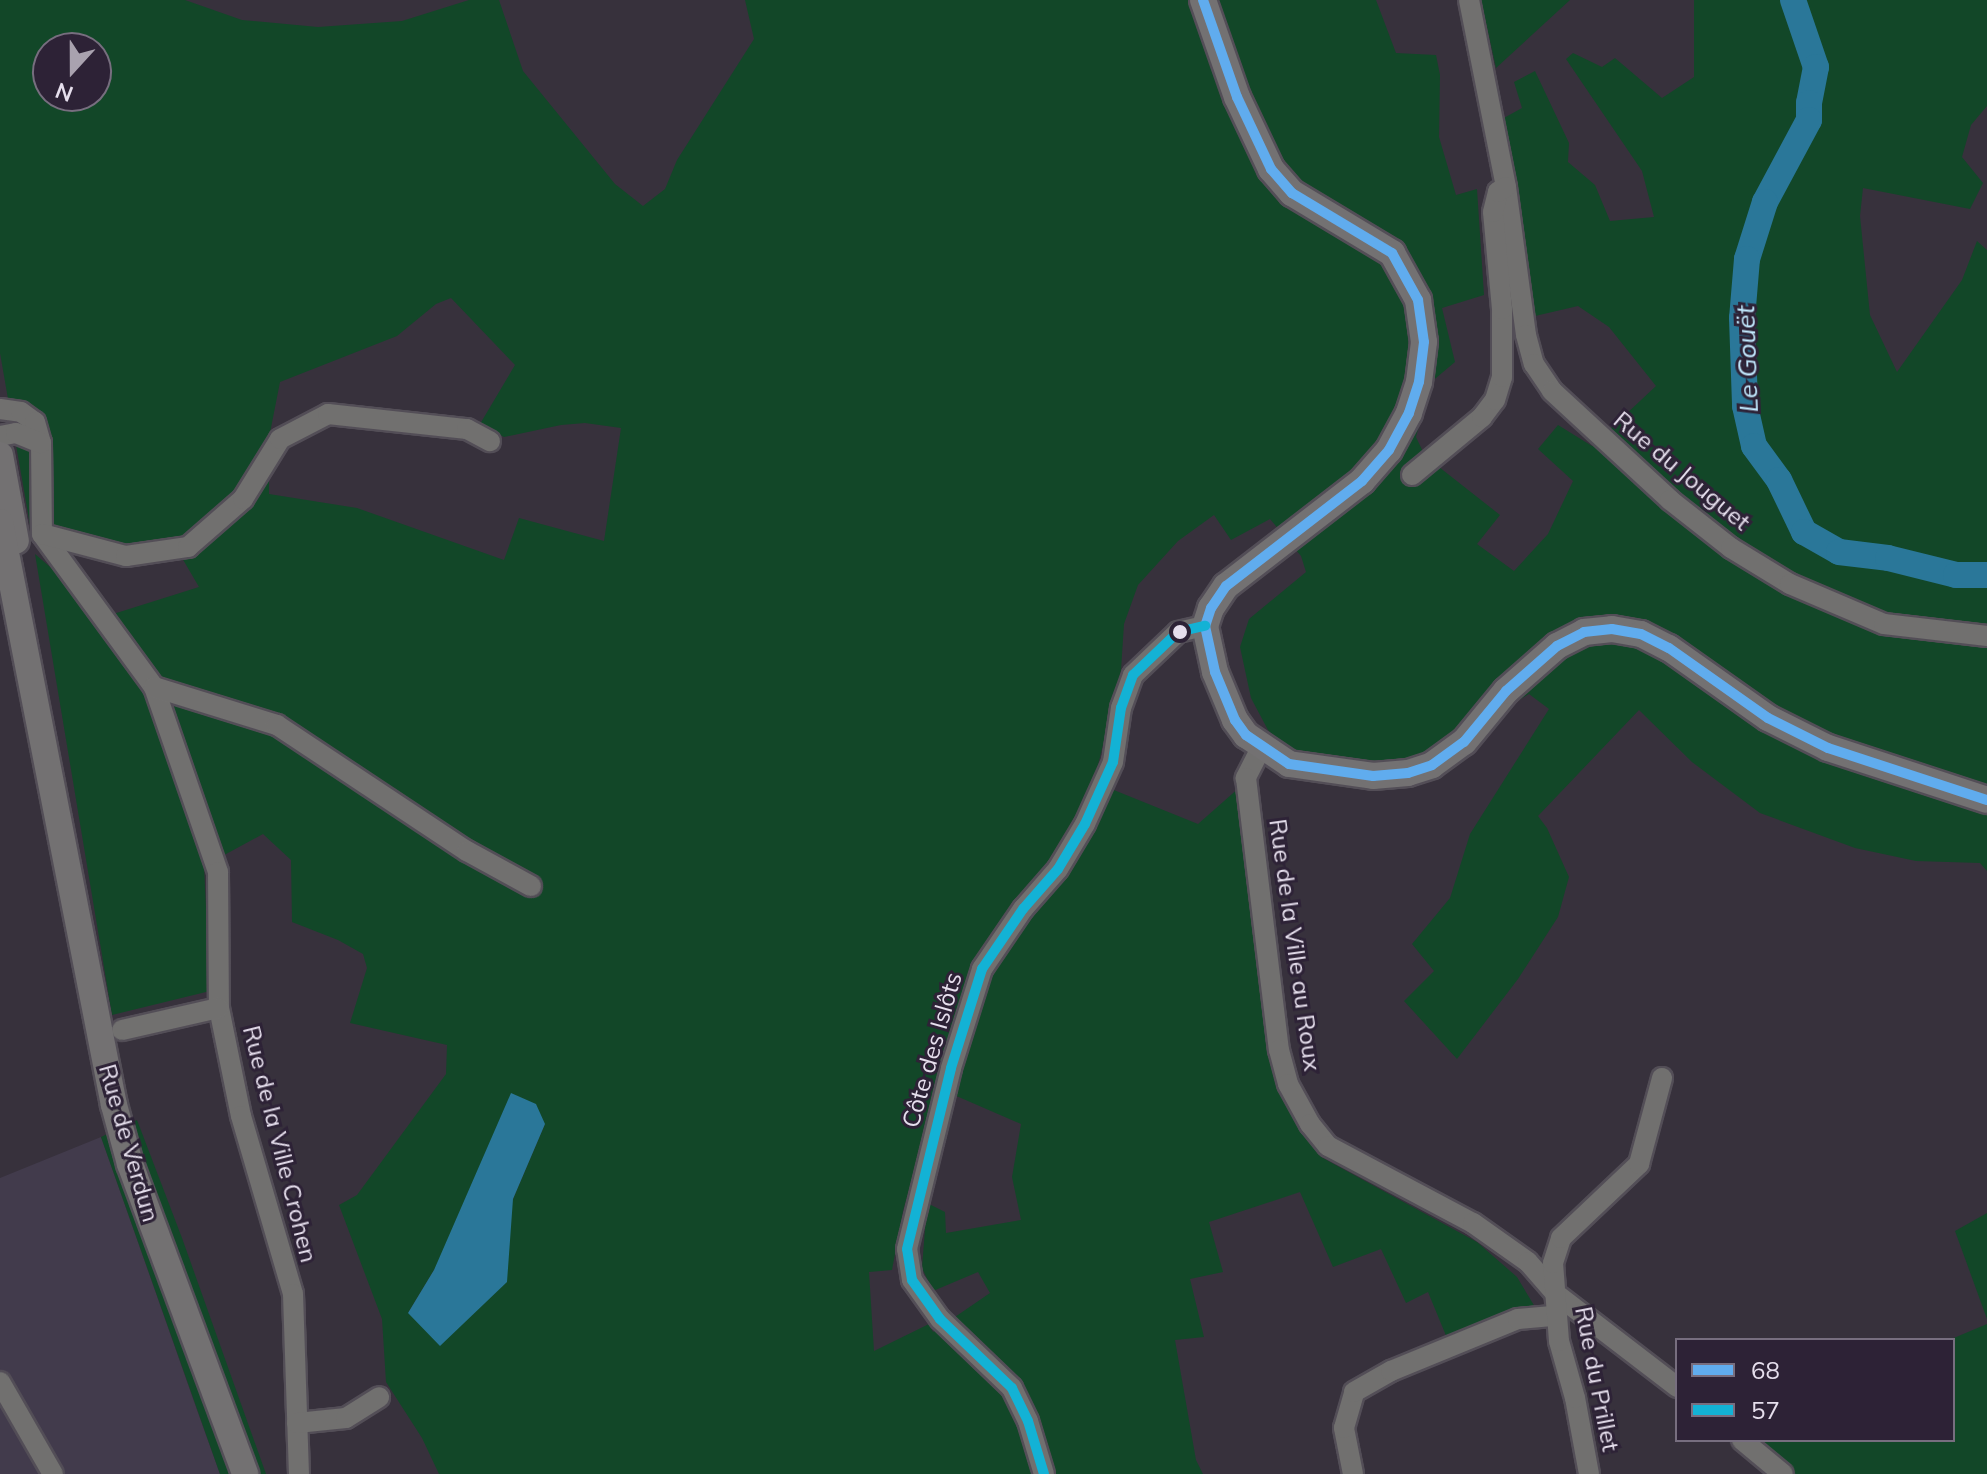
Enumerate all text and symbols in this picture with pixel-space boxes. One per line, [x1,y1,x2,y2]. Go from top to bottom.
north arrow [32,32,112,112]
text: N [51,76,77,109]
water label: Le Gouët [1730,305,1764,413]
street label: Rue du Jouguet [1608,405,1756,537]
unlabelled marker [1172,624,1188,640]
street label: Rue de la Ville au Roux [1263,817,1327,1073]
street label: Côte des Islôts [896,969,968,1131]
street label: Rue de la Ville Crohen [237,1023,323,1265]
street label: Rue de Verdun [93,1061,165,1225]
street label: Rue du Prillet [1569,1304,1625,1454]
legend [1675,1338,1955,1442]
text: 68 [1751,1355,1780,1385]
text: 57 [1751,1395,1780,1425]

